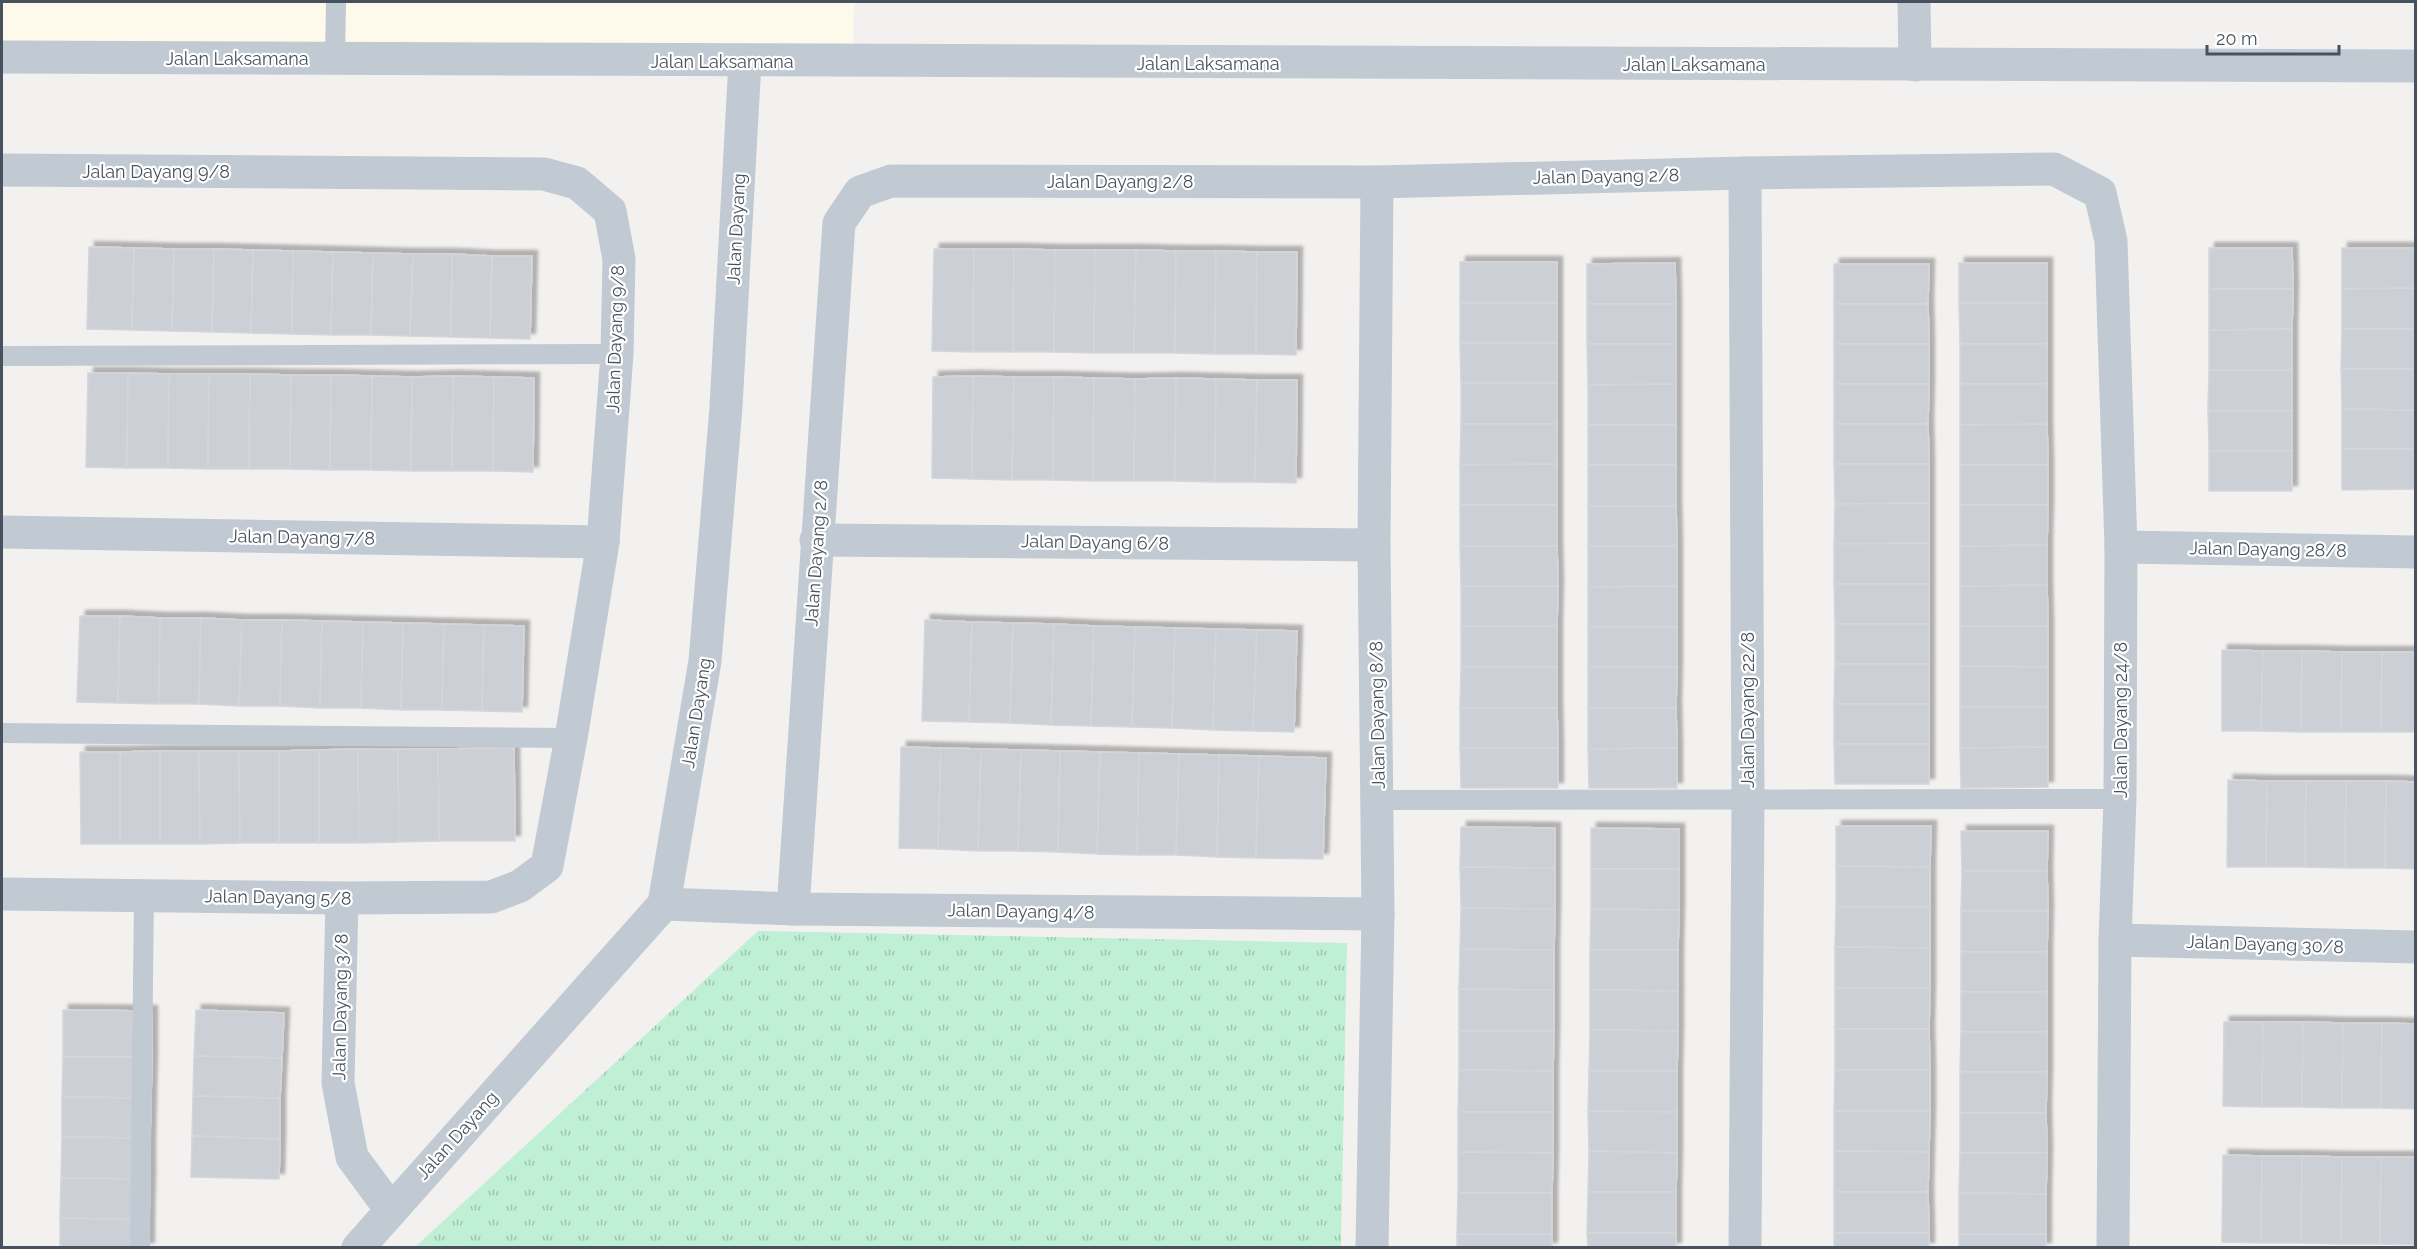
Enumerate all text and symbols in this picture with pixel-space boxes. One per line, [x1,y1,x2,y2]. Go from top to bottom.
scale bar [2207,18,2339,56]
text: 20 m [2216,28,2258,49]
street label: Jalan Laksamana [165,48,309,69]
street label: Jalan Laksamana [650,51,794,72]
street label: Jalan Laksamana [1136,53,1280,74]
street label: Jalan Laksamana [1622,54,1766,75]
street label: Jalan Dayang 9/8 [82,161,230,182]
street label: Jalan Dayang 2/8 [1532,164,1680,188]
street label: Jalan Dayang 2/8 [1047,171,1193,192]
street label: Jalan Dayang [723,173,749,285]
street label: Jalan Dayang 9/8 [602,265,628,413]
street label: Jalan Dayang 2/8 [800,479,832,627]
street label: Jalan Dayang 7/8 [229,525,375,549]
street label: Jalan Dayang 6/8 [1021,530,1169,554]
street label: Jalan Dayang 28/8 [2189,537,2347,561]
street label: Jalan Dayang 22/8 [1737,632,1758,788]
street label: Jalan Dayang 8/8 [1365,641,1389,789]
street label: Jalan Dayang 24/8 [2110,642,2131,798]
street label: Jalan Dayang [677,656,715,770]
street label: Jalan Dayang 5/8 [204,885,352,909]
street label: Jalan Dayang 4/8 [947,899,1095,923]
street label: Jalan Dayang 30/8 [2186,931,2344,957]
street label: Jalan Dayang 3/8 [328,933,352,1081]
street label: Jalan Dayang [412,1087,502,1183]

